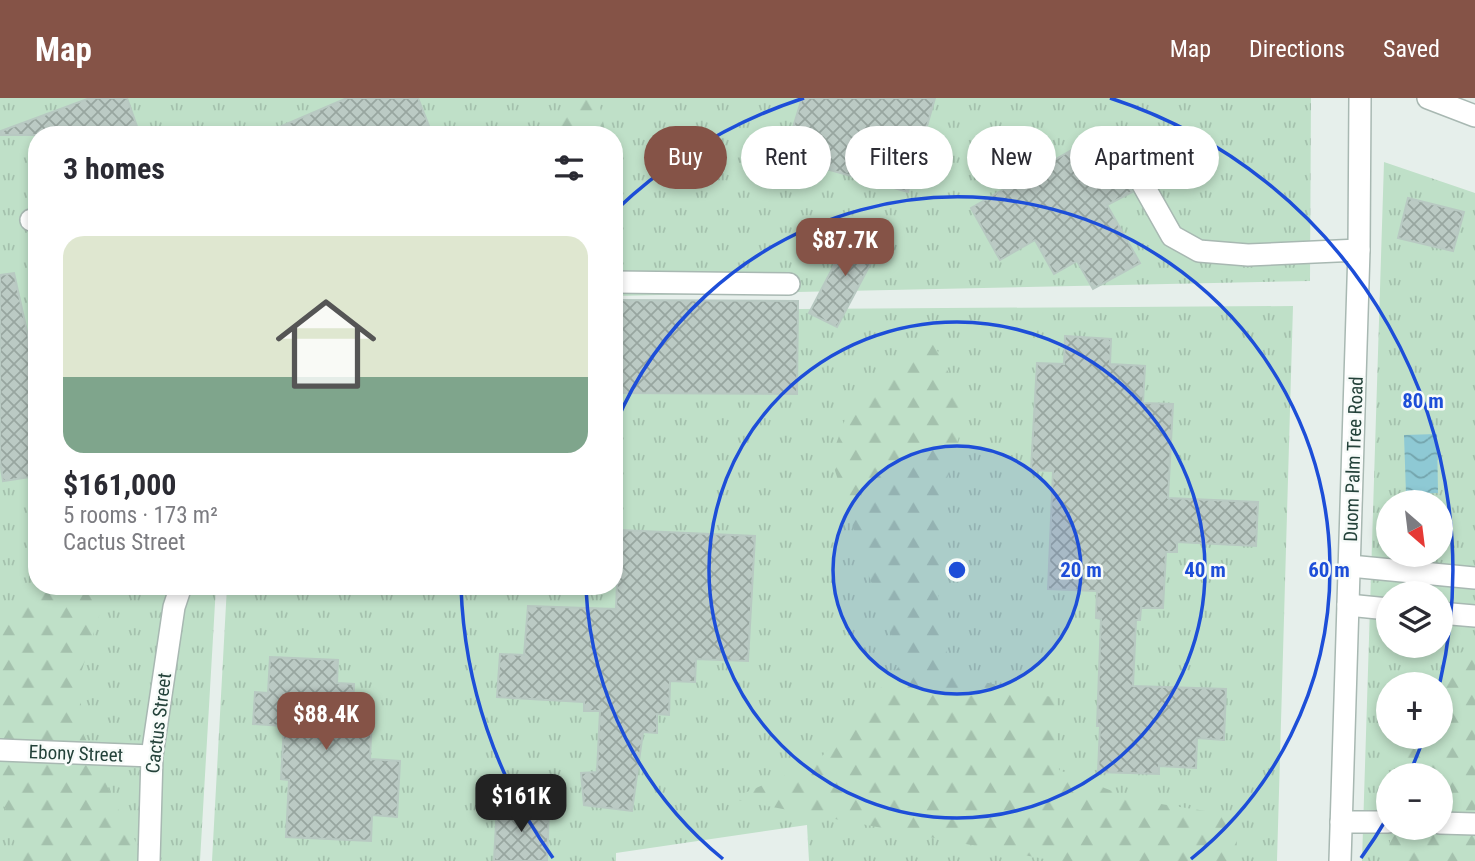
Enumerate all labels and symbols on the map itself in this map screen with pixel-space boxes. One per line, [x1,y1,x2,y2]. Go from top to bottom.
pin: $87.7K [788,218,902,278]
street label: Duom Palm Tree Road [1339,376,1368,542]
text: 80 m [1402,389,1444,413]
north arrow [1376,490,1452,567]
centre of rings [945,558,969,582]
text: 20 m [1060,558,1102,582]
text: 40 m [1184,558,1226,582]
text: 60 m [1308,558,1350,582]
street label: Cactus Street [141,672,176,775]
pin: $88.4K [269,692,383,752]
street label: Ebony Street [28,740,124,767]
pin: $161K [472,774,570,834]

